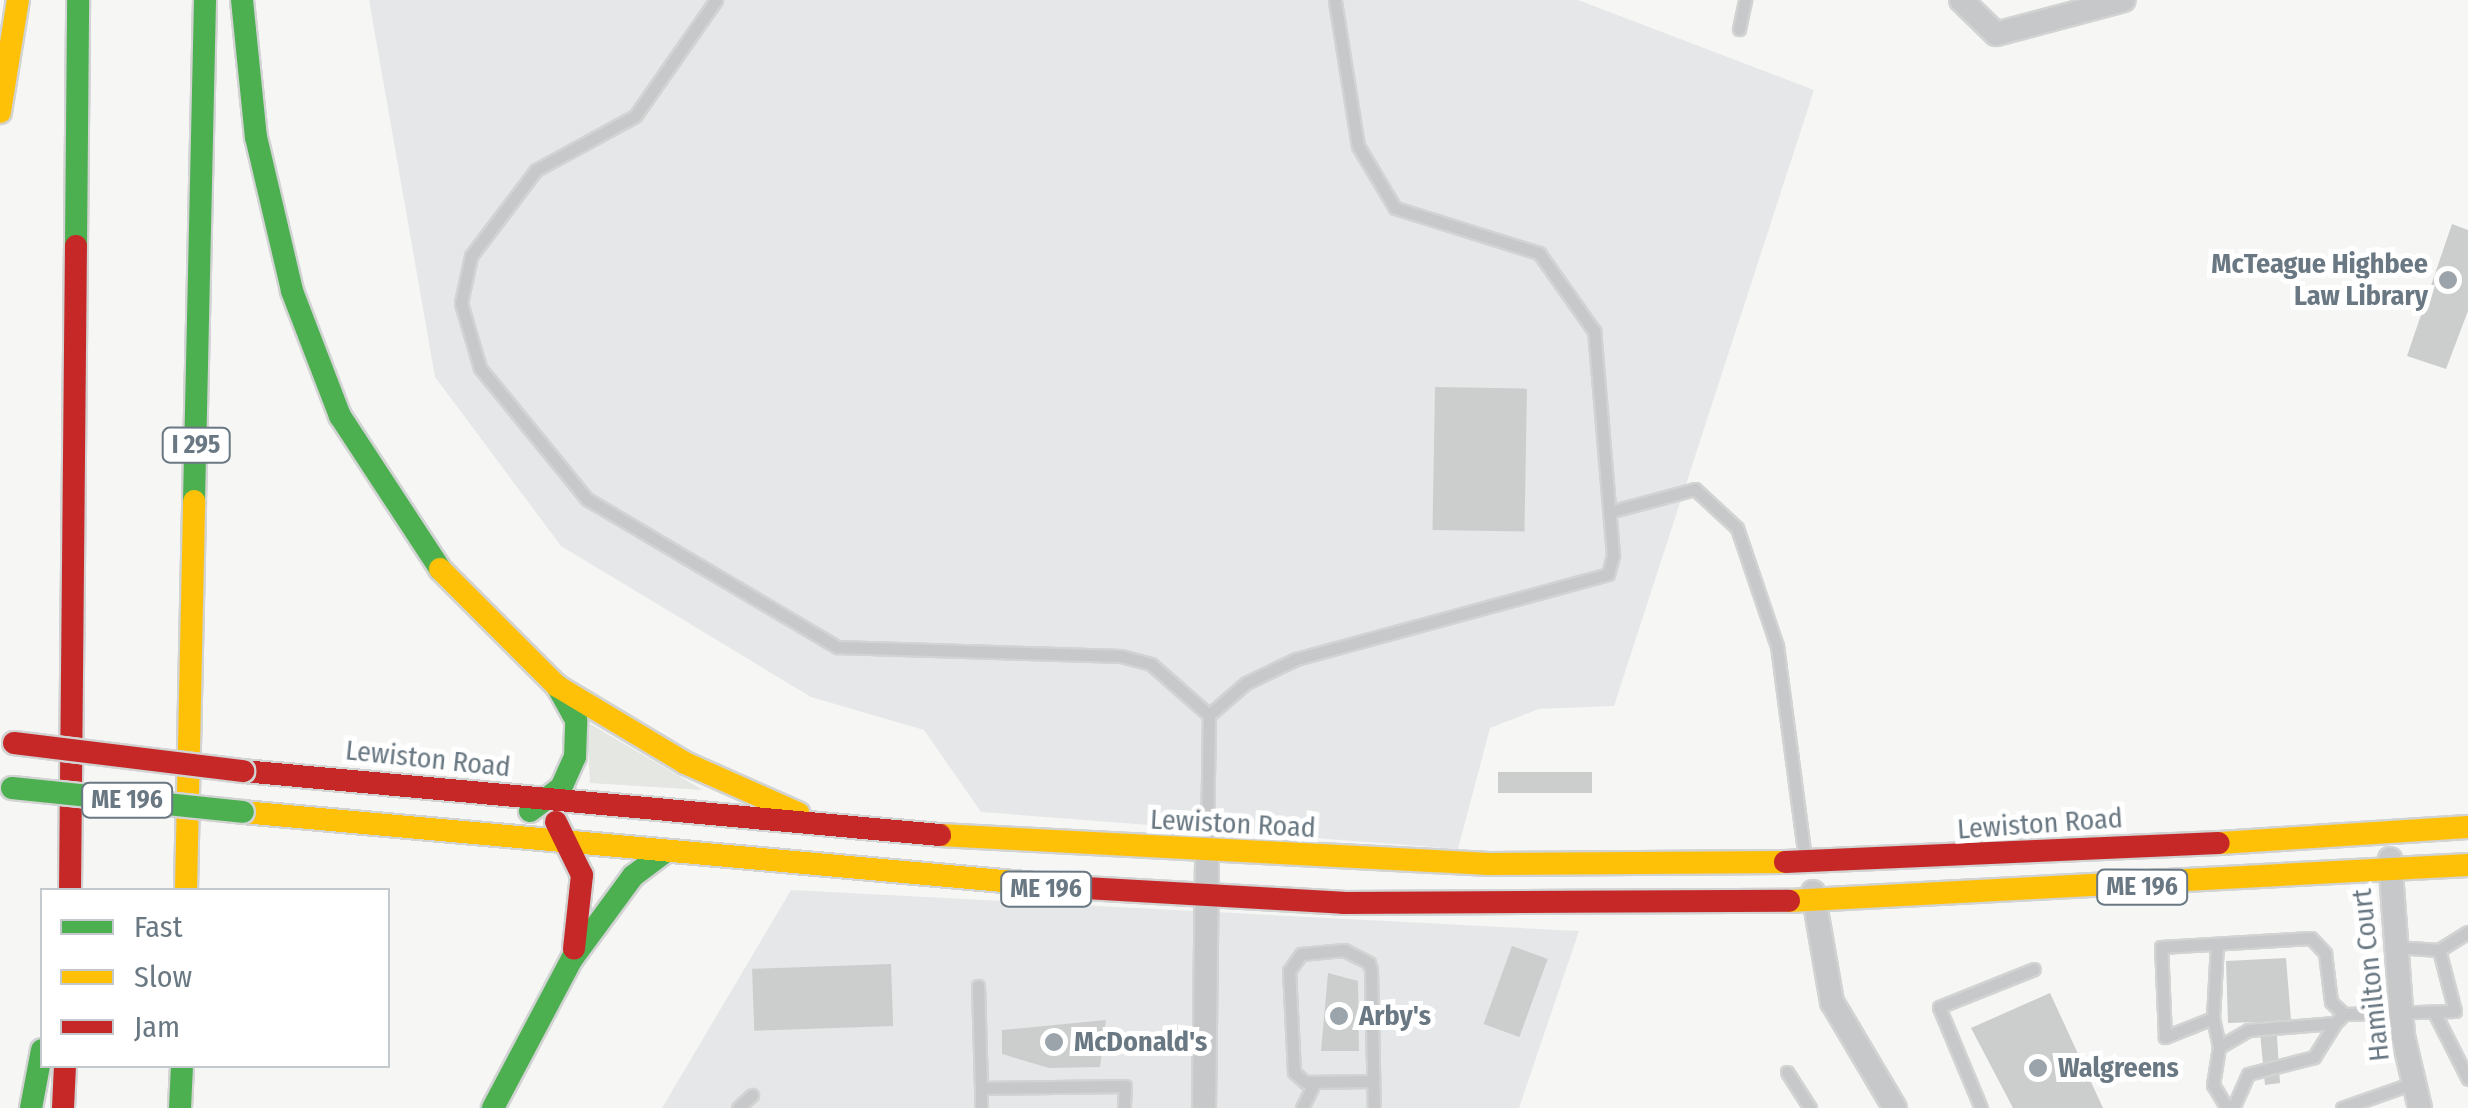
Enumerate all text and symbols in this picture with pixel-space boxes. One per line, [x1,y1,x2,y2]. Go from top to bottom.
place label: McTeague Highbee Law Library [2211,247,2428,313]
marker: McTeague Highbee Law Library [2437,269,2459,291]
road number: I 295 [161,425,231,465]
street label: Lewiston Road [344,734,512,784]
road number: ME 196 [80,780,174,820]
street label: Lewiston Road [1956,801,2124,847]
street label: Lewiston Road [1149,803,1317,845]
road number: ME 196 [2094,867,2190,907]
road number: ME 196 [998,869,1094,909]
street label: Hamilton Court [2345,887,2397,1063]
legend [40,888,390,1068]
text: Fast [134,909,182,945]
text: Slow [134,959,192,995]
place label: Arby's [1359,999,1431,1033]
marker: Arby's [1328,1005,1350,1027]
text: Jam [134,1009,180,1045]
place label: McDonald's [1074,1025,1207,1059]
marker: McDonald's [1043,1031,1065,1053]
place label: Walgreens [2058,1051,2179,1085]
marker: Walgreens [2027,1057,2049,1079]

